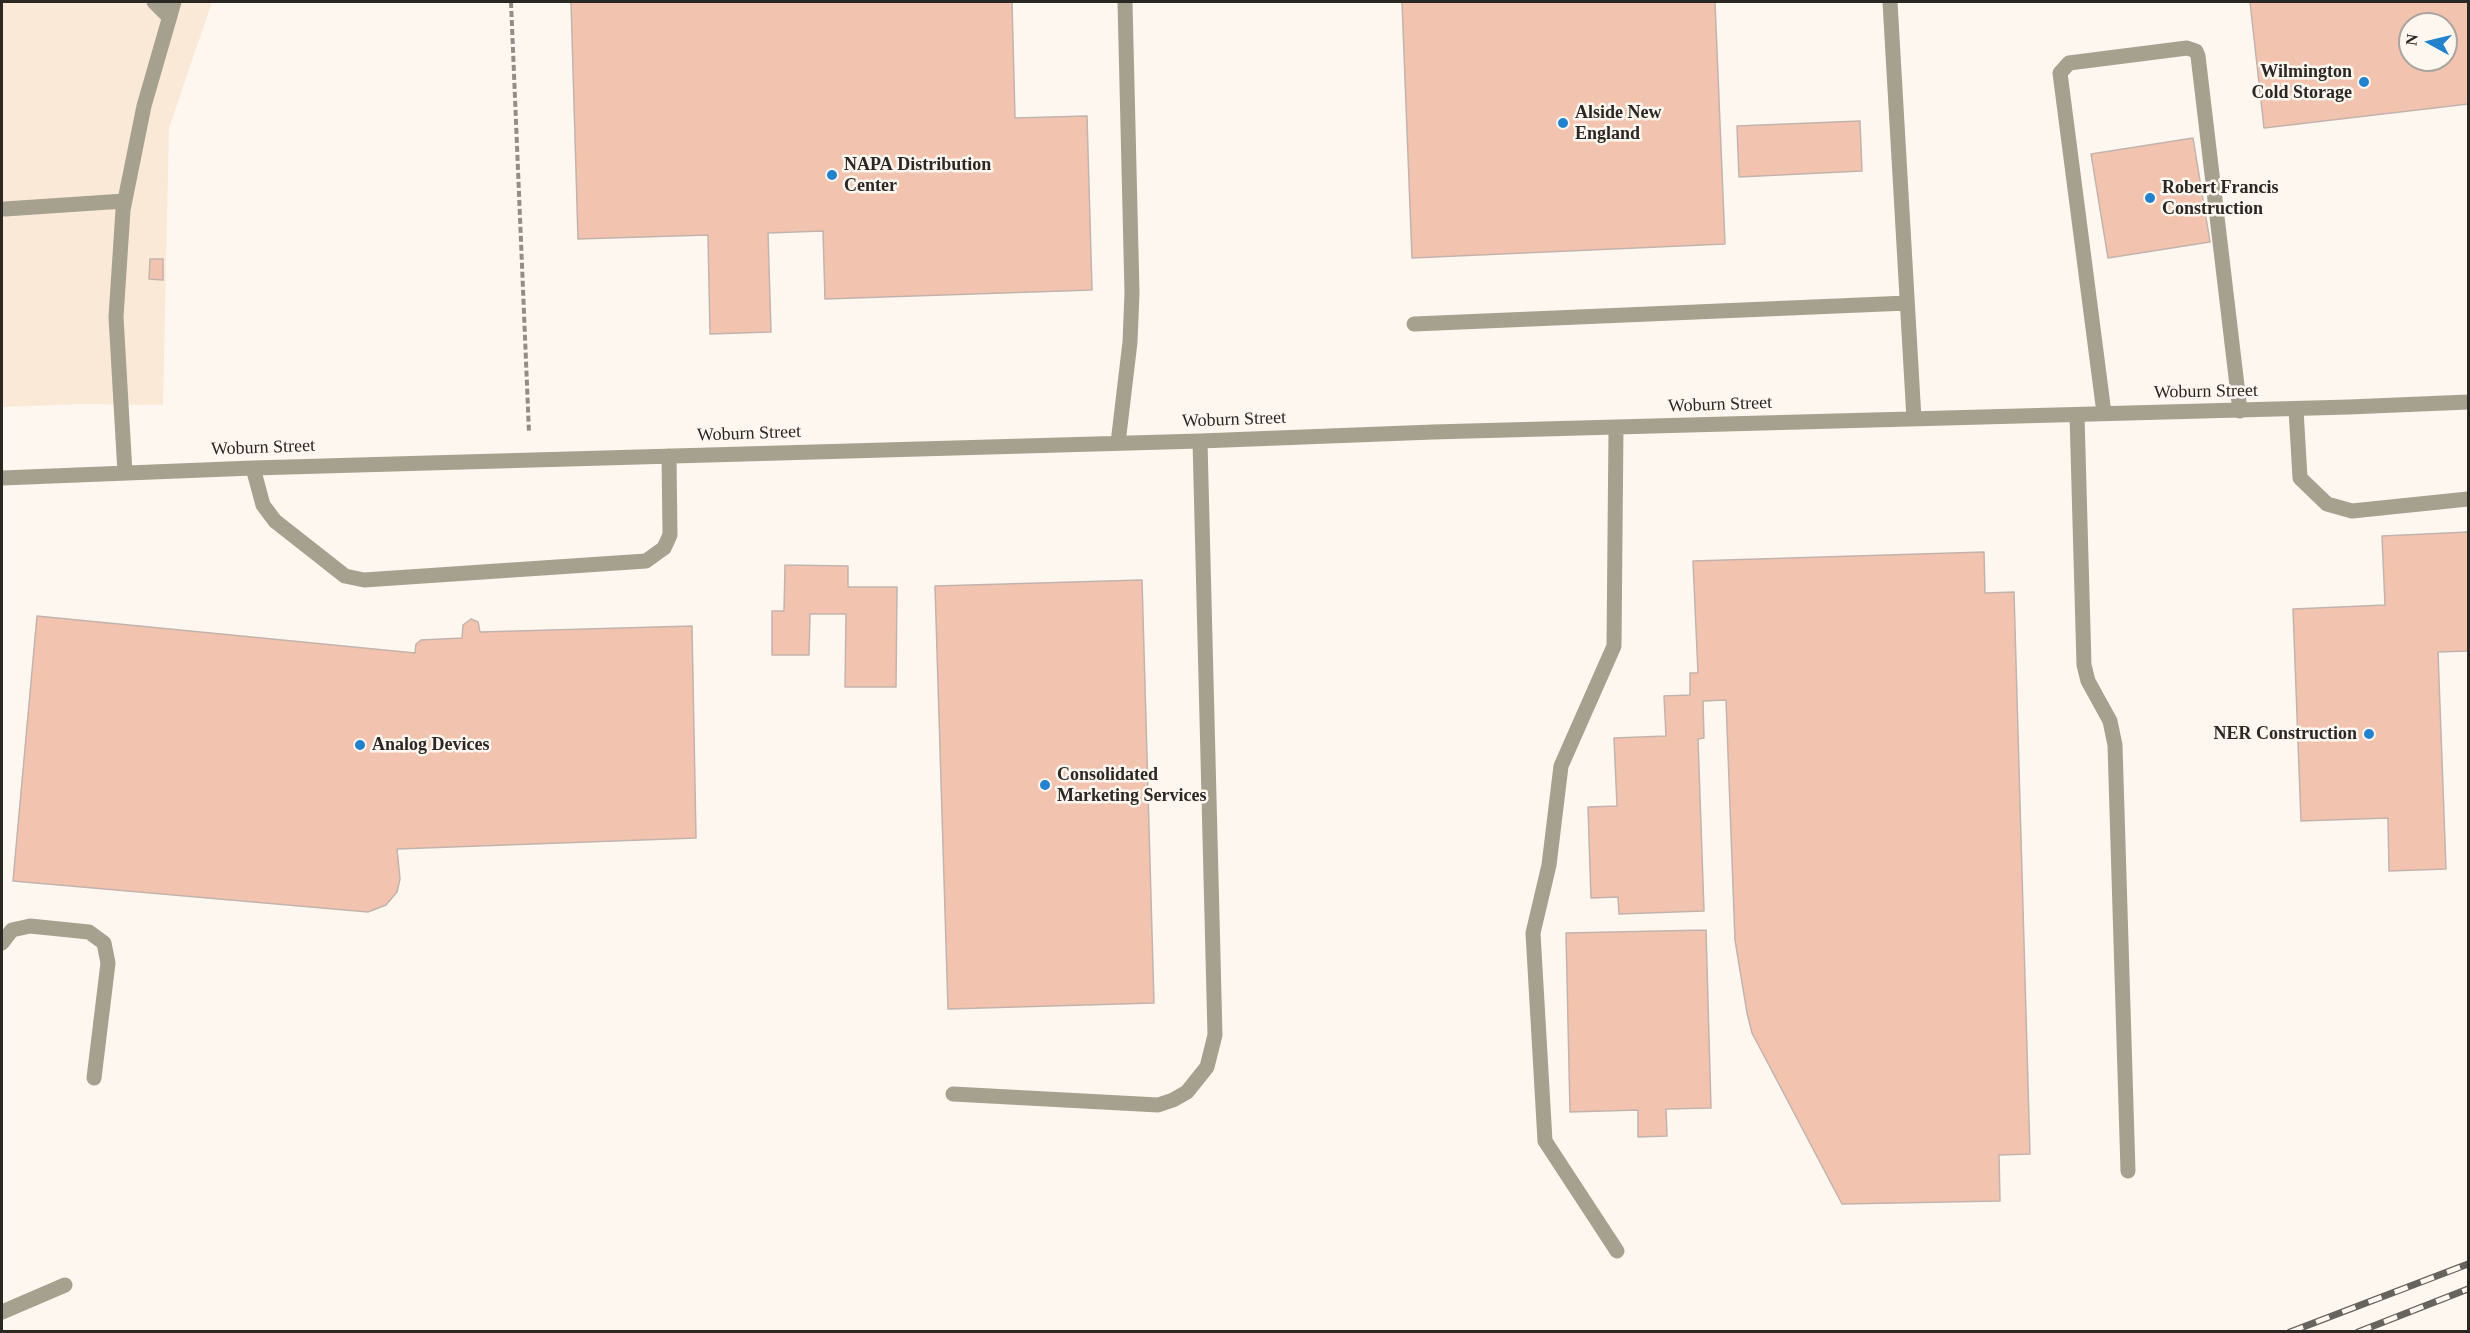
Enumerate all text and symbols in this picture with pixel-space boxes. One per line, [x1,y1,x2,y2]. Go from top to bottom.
north arrow [2398,12,2458,72]
text: N [2402,33,2421,47]
place label: Wilmington Cold Storage [2252,61,2352,104]
marker: Wilmington Cold Storage [2357,75,2371,89]
place label: Alside New England [1575,102,1661,144]
marker: Alside New England [1556,116,1570,130]
place label: NAPA Distribution Center [844,154,991,196]
marker: NAPA Distribution Center [825,168,839,182]
place label: Robert Francis Construction [2162,177,2278,219]
marker: Robert Francis Construction [2143,191,2157,205]
street label: Woburn Street [2154,380,2258,404]
street label: Woburn Street [1668,392,1772,418]
street label: Woburn Street [1182,407,1286,433]
street label: Woburn Street [697,421,801,447]
street label: Woburn Street [211,435,315,461]
place label: NER Construction [2213,723,2357,745]
marker: NER Construction [2362,727,2376,741]
place label: Analog Devices [372,734,489,756]
marker: Analog Devices [353,738,367,752]
place label: Consolidated Marketing Services [1057,764,1206,806]
marker: Consolidated Marketing Services [1038,778,1052,792]

